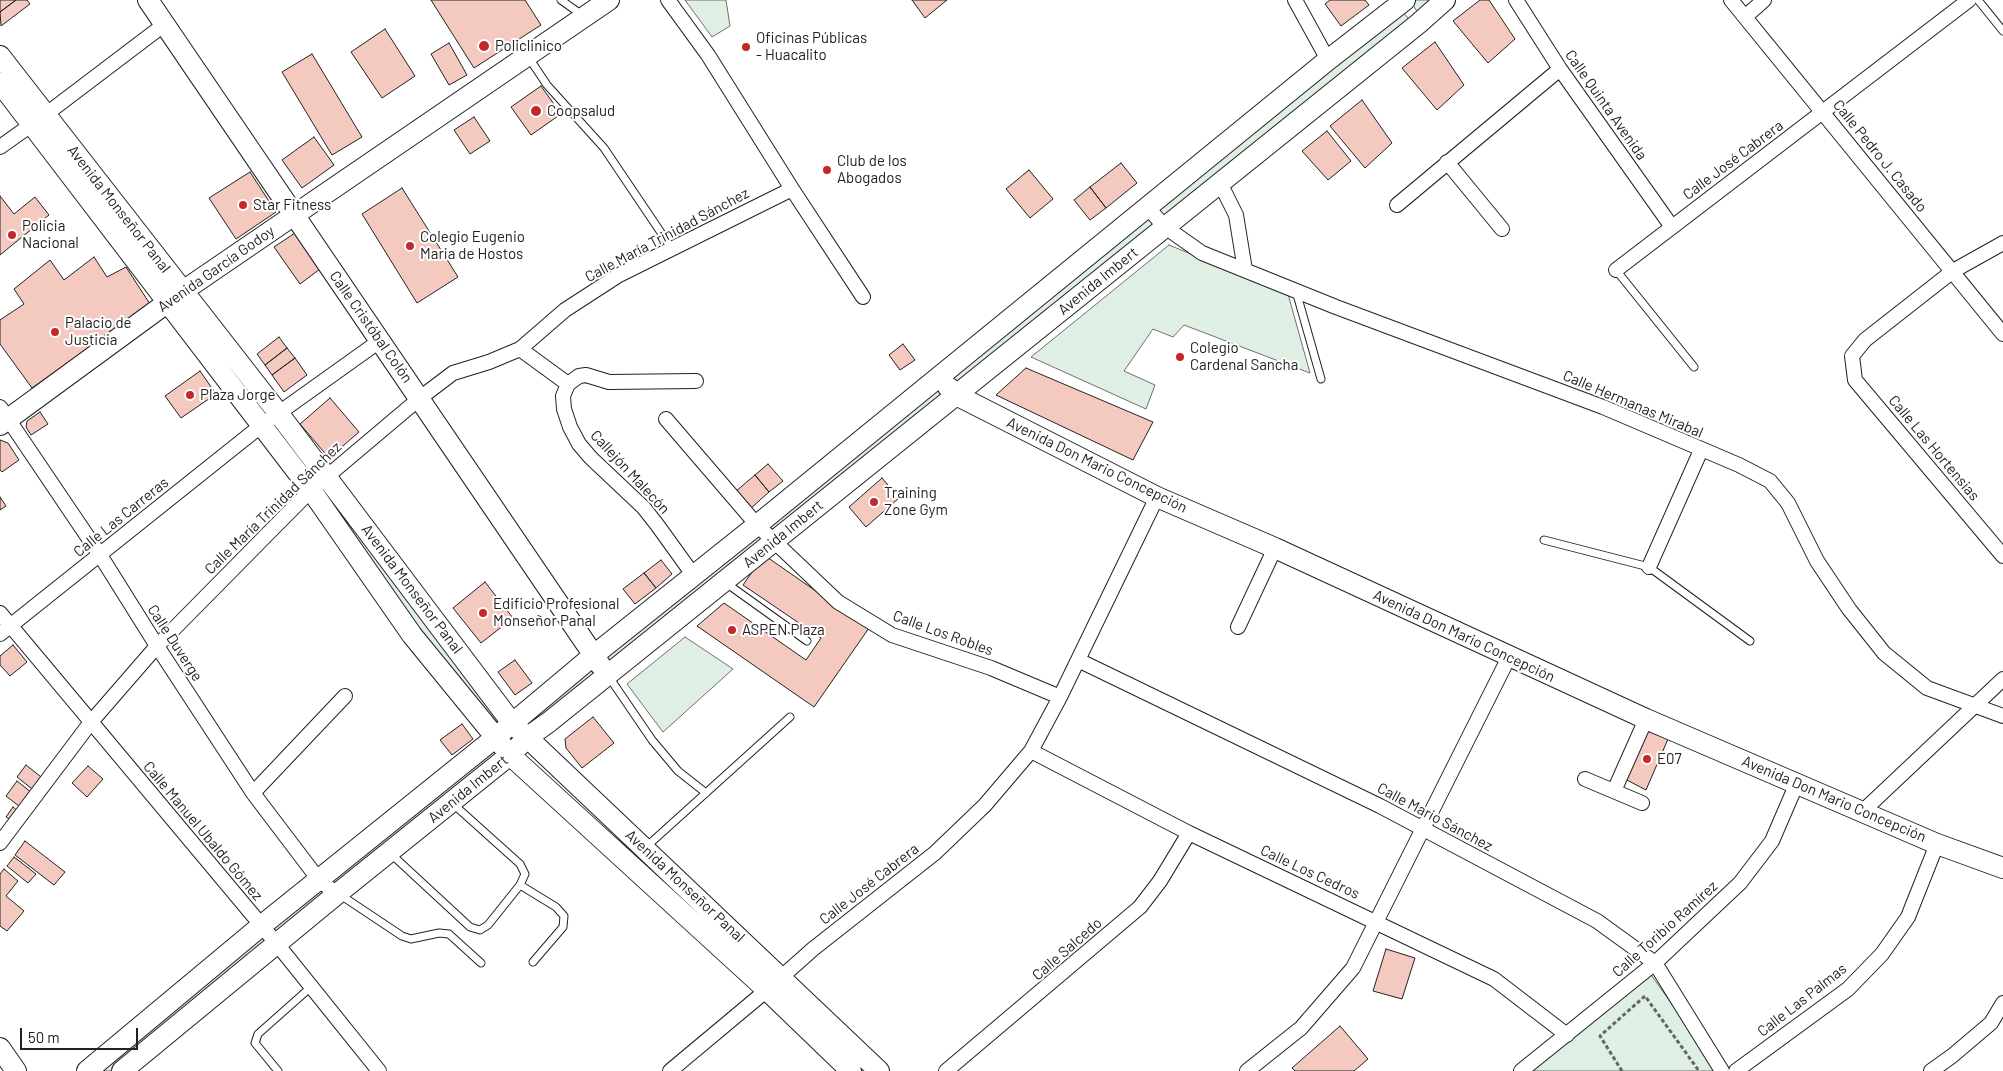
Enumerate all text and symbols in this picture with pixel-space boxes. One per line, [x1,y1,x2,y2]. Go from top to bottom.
place label: Oficinas Públicas - Huacalito [756,29,867,64]
place label: Policlinico [495,37,562,55]
marker: Policlinico [477,39,491,53]
marker: Oficinas Públicas - Huacalito [740,41,752,53]
street label: Calle Quinta Avenida [1561,46,1651,164]
street label: Calle Pedro J. Casado [1829,96,1931,216]
place label: Coopsalud [547,102,615,120]
marker: Coopsalud [529,104,543,118]
street label: Calle José Cabrera [1679,116,1787,204]
street label: Avenida Monseñor Panal [64,142,174,276]
place label: Club de los Abogados [837,152,907,187]
marker: Club de los Abogados [821,164,833,176]
street label: Calle María Trinidad Sánchez [582,184,752,286]
place label: Star Fitness [253,196,331,214]
marker: Star Fitness [237,199,249,211]
place label: Policia Nacional [22,217,79,252]
street label: Avenida García Godoy [154,222,278,316]
place label: Colegio Eugenio Maria de Hostos [420,228,525,263]
marker: Policia Nacional [6,229,18,241]
marker: Colegio Eugenio Maria de Hostos [404,240,416,252]
street label: Avenida Imbert [1054,243,1142,319]
street label: Calle Cristóbal Colón [326,268,416,386]
place label: Palacio de Justicia [65,314,132,349]
marker: Palacio de Justicia [49,326,61,338]
place label: Colegio Cardenal Sancha [1190,339,1298,374]
marker: Colegio Cardenal Sancha [1174,351,1186,363]
street label: Calle Hermanas Mirabal [1560,366,1706,442]
place label: Plaza Jorge [200,386,275,404]
marker: Plaza Jorge [184,389,196,401]
street label: Calle Las Hortensias [1885,392,1983,504]
street label: Avenida Don Mario Concepción [1004,413,1190,517]
street label: Callejón Malecón [587,426,673,518]
street label: Calle María Trinidad Sánchez [201,438,345,578]
street label: Calle Las Carreras [70,473,172,561]
place label: Training Zone Gym [884,484,948,519]
street label: Avenida Imbert [739,496,827,572]
marker: Training Zone Gym [868,496,880,508]
street label: Avenida Monseñor Panal [358,521,466,657]
street label: Avenida Don Mario Concepción [1370,586,1558,686]
place label: Edificio Profesional Monseñor Panal [493,595,619,630]
street label: Calle Duverge [144,601,206,685]
marker: Edificio Profesional Monseñor Panal [477,607,489,619]
street label: Calle Los Robles [890,607,996,659]
place label: ASPEN Plaza [742,621,825,639]
marker: ASPEN Plaza [726,624,738,636]
place label: E07 [1657,750,1682,768]
street label: Avenida Imbert [424,751,512,827]
street label: Avenida Don Mario Concepción [1739,752,1929,846]
marker: E07 [1641,753,1653,765]
street label: Calle Manuel Ubaldo Gómez [140,758,266,904]
street label: Calle Mario Sánchez [1374,779,1496,855]
street label: Avenida Monseñor Panal [621,826,749,946]
street label: Calle José Cabrera [816,840,922,928]
street label: Calle Los Cedros [1257,841,1363,903]
street label: Calle Toribio Ramírez [1609,877,1721,981]
street label: Calle Salcedo [1028,914,1106,984]
street label: Calle Las Palmas [1754,960,1850,1040]
scale bar [22,1018,140,1050]
text: 50 m [28,1028,60,1046]

